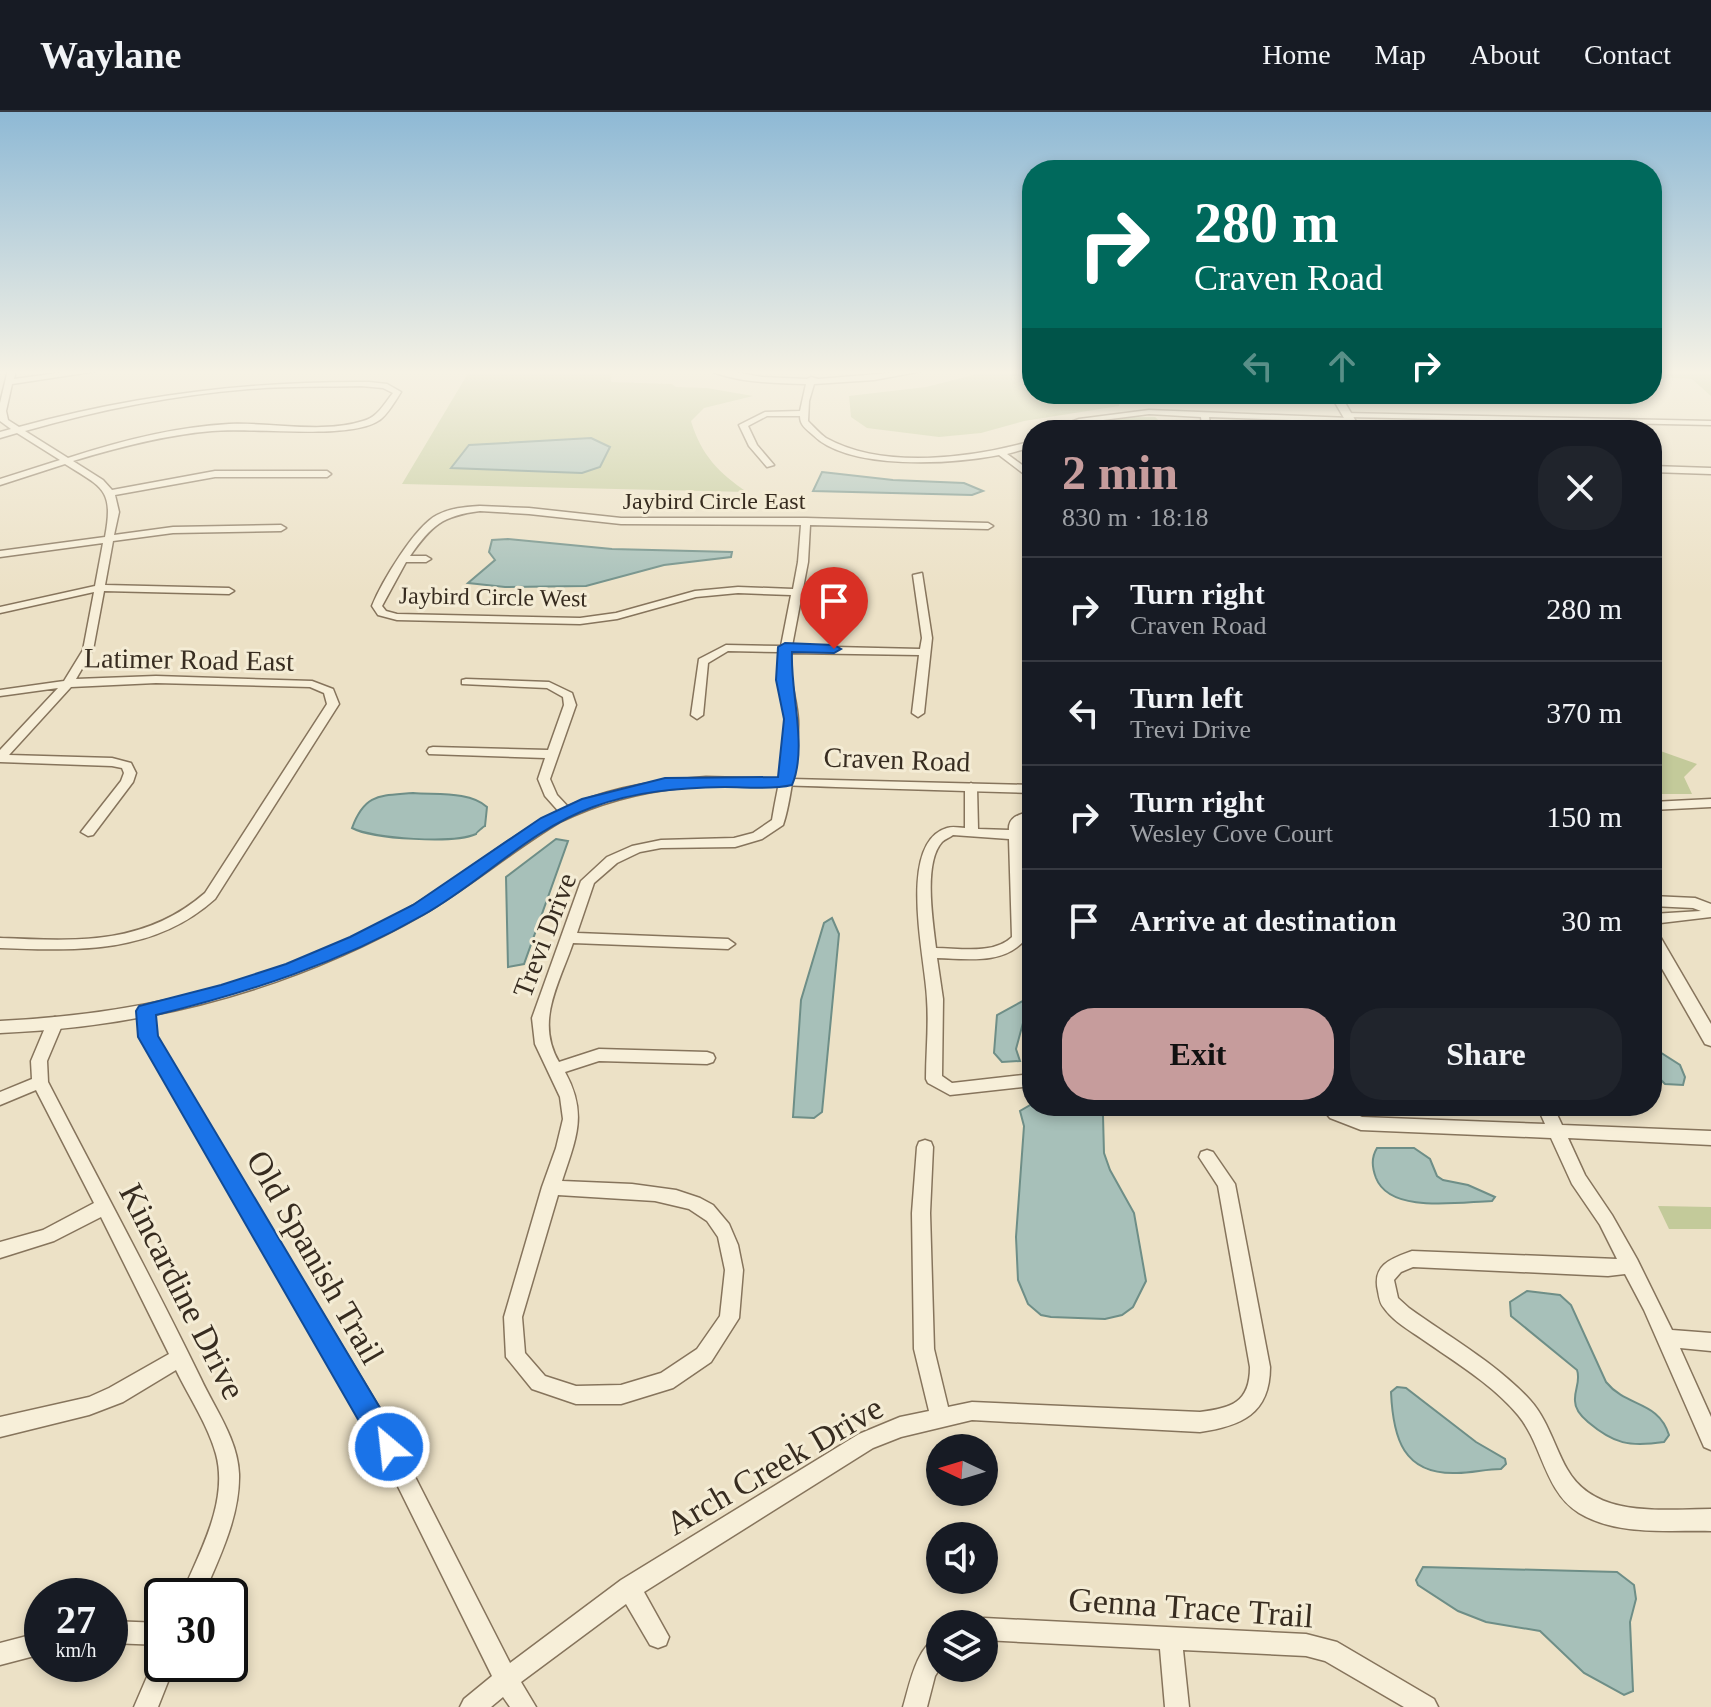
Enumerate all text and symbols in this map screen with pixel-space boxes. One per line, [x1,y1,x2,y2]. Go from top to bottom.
text: Waylane [40,34,181,76]
text: Home [1262,39,1331,70]
text: Map [1375,39,1426,70]
text: About [1470,39,1540,70]
text: Contact [1584,39,1671,70]
icon: right [1062,192,1166,296]
text: 280 m [1194,192,1339,254]
text: Craven Road [1194,258,1383,298]
icon: left [1236,344,1280,388]
icon: ahead [1320,344,1364,388]
icon: right [1404,344,1448,388]
text: 2 min [1062,446,1178,499]
button: close [1538,446,1622,530]
street label: Jaybird Circle East [623,488,806,514]
text: 830 m · 18:18 [1062,503,1209,532]
pin [800,567,868,649]
text: Turn right [1130,577,1265,610]
icon: arrive [812,579,856,623]
street label: Jaybird Circle West [399,582,588,612]
icon: right [1062,587,1106,631]
text: 280 m [1546,592,1622,625]
text: Craven Road [1130,611,1266,640]
street label: Latimer Road East [84,642,294,677]
text: Turn left [1130,681,1243,714]
icon: left [1062,691,1106,735]
text: 370 m [1546,696,1622,729]
text: Trevi Drive [1130,715,1251,744]
street label: Craven Road [823,741,971,778]
text: Turn right [1130,785,1265,818]
icon: right [1062,795,1106,839]
text: 150 m [1546,800,1622,833]
text: Wesley Cove Court [1130,819,1333,848]
street label: Trevi Drive [507,869,582,1002]
icon: arrive [1062,899,1106,943]
text: Arrive at destination [1130,904,1397,937]
text: 30 m [1561,904,1622,937]
button: Exit [1062,1008,1334,1100]
button: Share [1350,1008,1622,1100]
street label: Old Spanish Trail [240,1144,392,1370]
street label: Kincardine Drive [112,1177,253,1405]
street label: Arch Creek Drive [660,1389,889,1542]
position arrow [347,1405,431,1489]
north arrow [926,1434,998,1506]
map controls [926,1434,998,1682]
button: sound [926,1522,998,1594]
speed limit sign: 30 [144,1578,248,1682]
street label: Genna Trace Trail [1067,1580,1315,1635]
text: 27 [56,1597,96,1642]
button: layers [926,1610,998,1682]
text: km/h [55,1639,97,1661]

